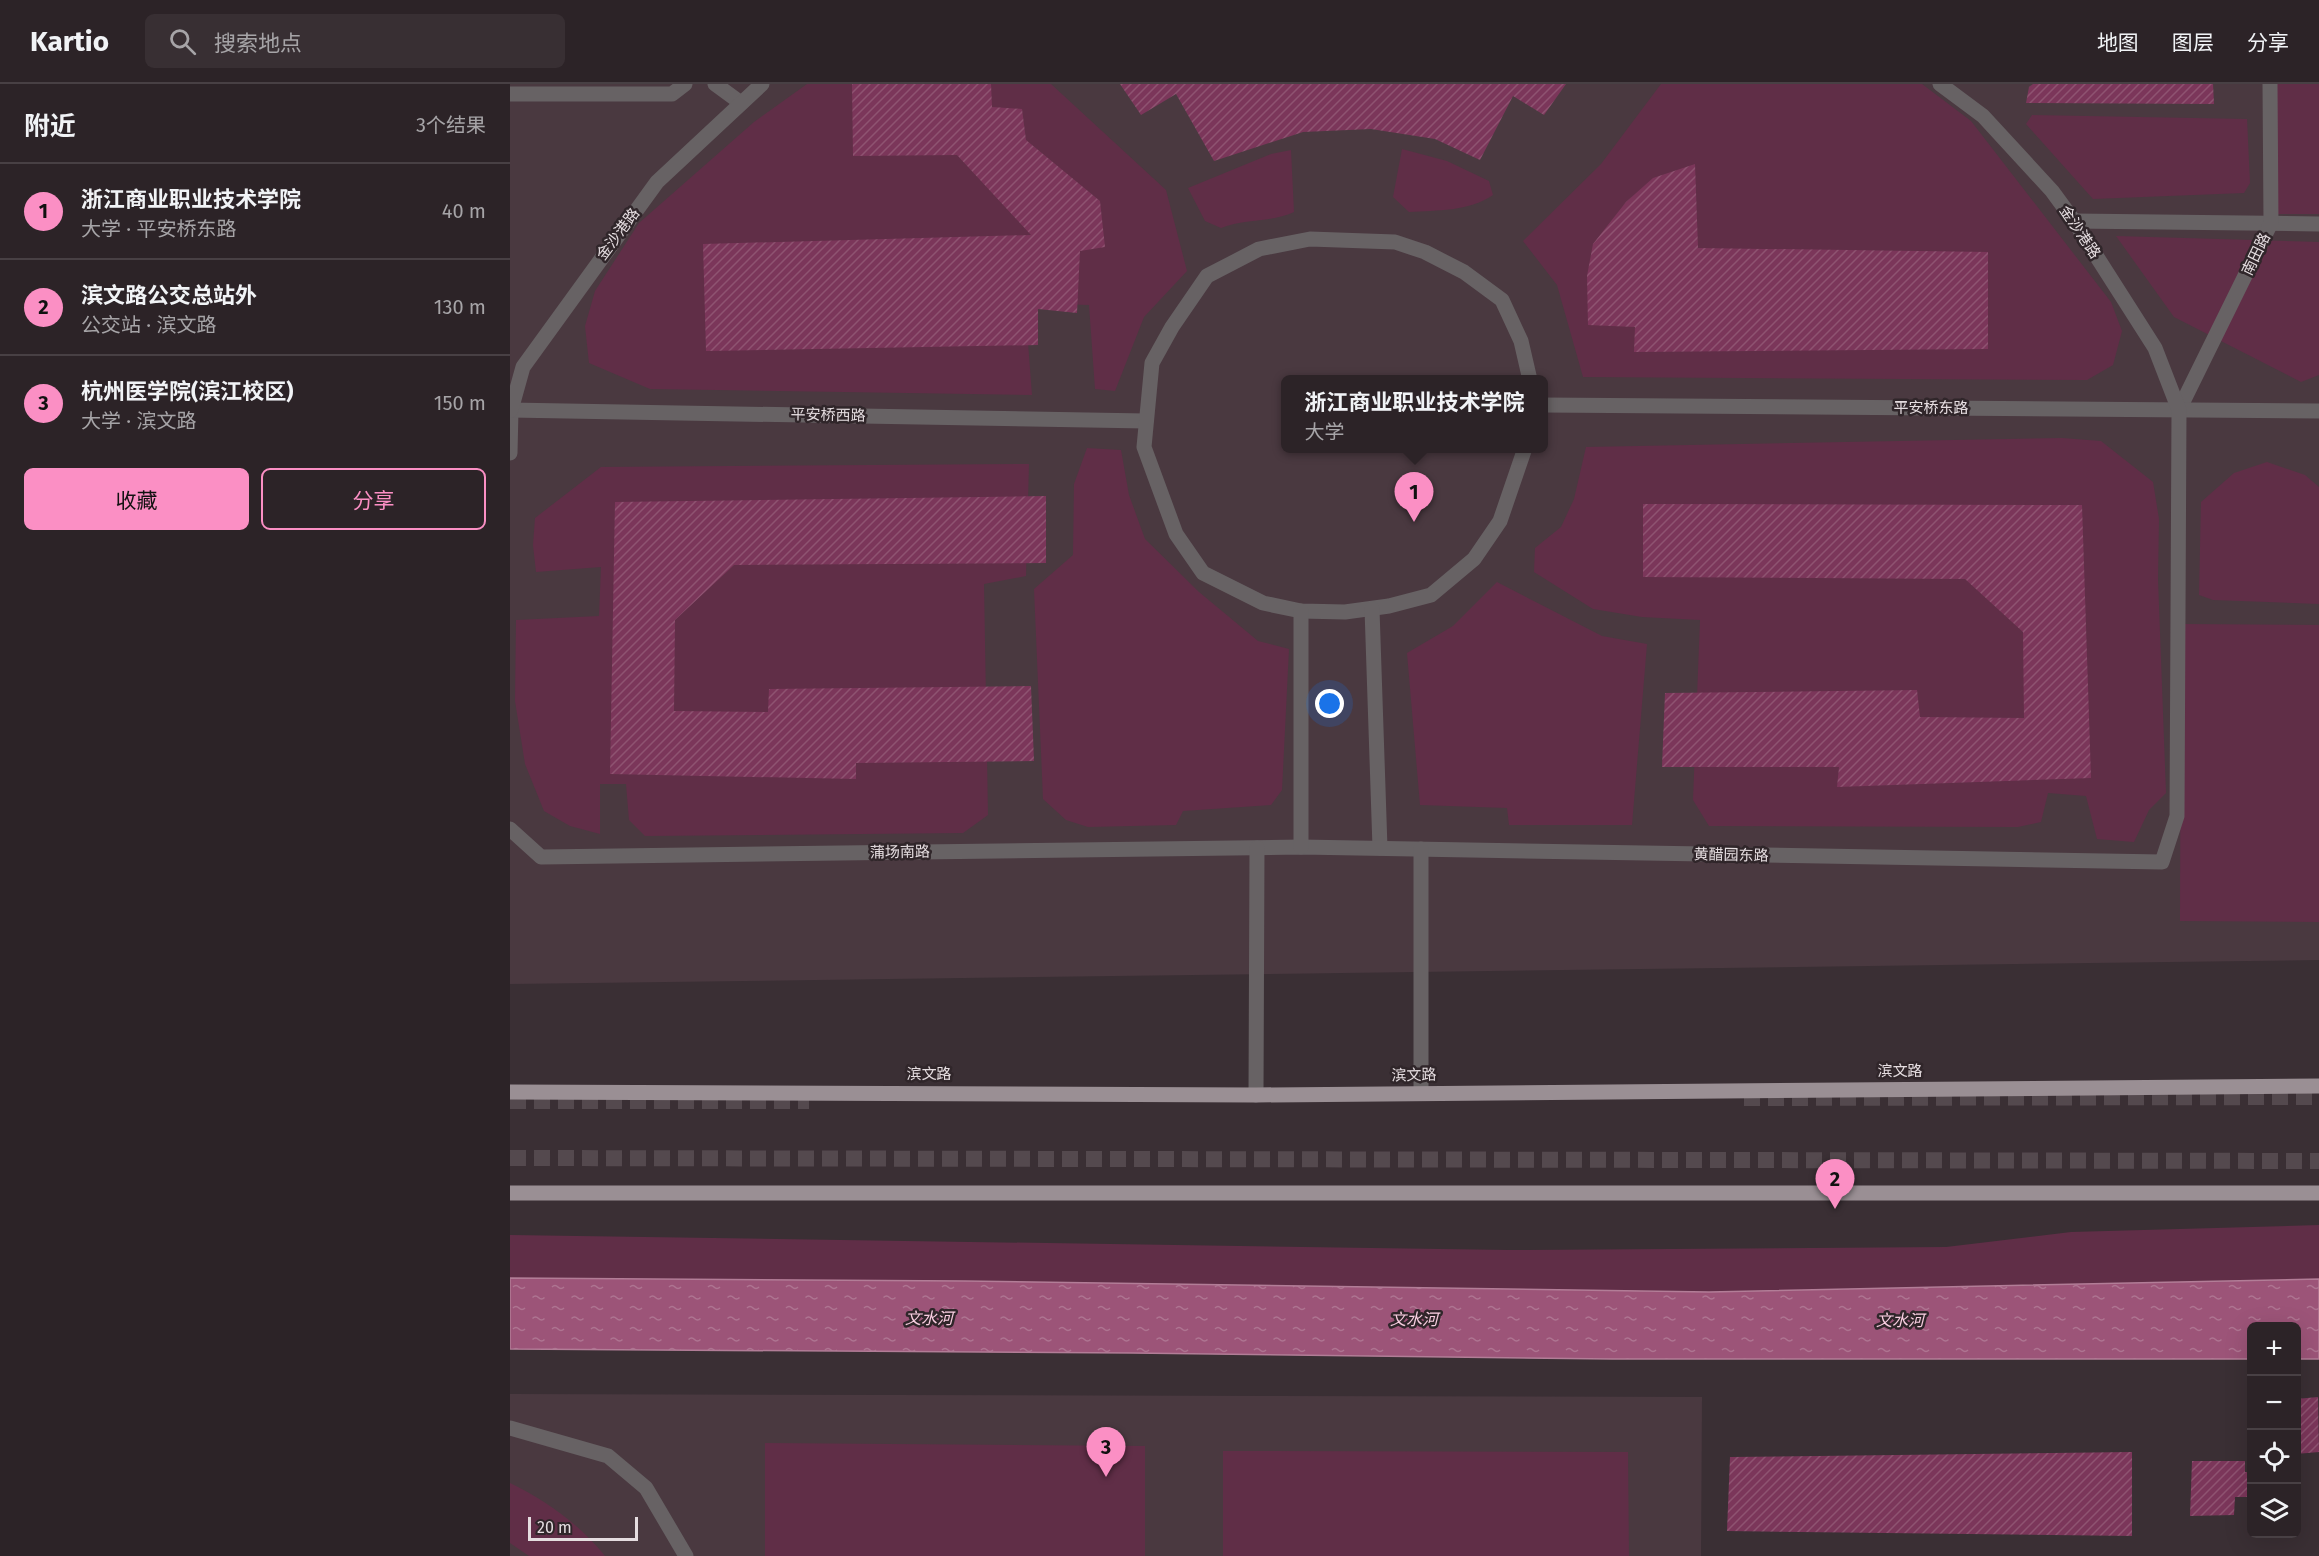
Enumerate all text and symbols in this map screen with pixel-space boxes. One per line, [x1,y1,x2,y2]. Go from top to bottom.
search box [145,14,565,68]
text: Kartio [30,25,109,58]
icon: search [166,25,199,58]
text: 搜索地点 [214,30,302,57]
text: 地图 [2097,30,2139,56]
text: 图层 [2172,30,2214,56]
text: 分享 [2247,30,2289,56]
text: 附近 [24,111,76,142]
text: 3个结果 [416,113,486,137]
text: 浙江商业职业技术学院 [81,186,301,213]
text: 1 [39,199,48,223]
text: 40 m [442,199,486,223]
street label: 金沙港路 [2056,202,2104,262]
street label: 金沙港路 [593,205,643,263]
text: 大学 · 平安桥东路 [81,217,236,241]
street label: 南田路 [2238,230,2274,278]
text: 滨文路公交总站外 [81,282,257,309]
text: 2 [38,295,49,319]
text: 130 m [434,295,486,319]
text: 公交站 · 滨文路 [81,313,216,337]
popup [1281,375,1548,453]
text: 杭州医学院(滨江校区) [81,378,293,405]
text: 浙江商业职业技术学院 [1304,389,1525,416]
text: 3 [38,391,49,415]
text: 150 m [434,391,486,415]
street label: 平安桥东路 [1893,399,1969,417]
street label: 平安桥西路 [790,405,866,425]
text: 大学 · 滨文路 [81,409,196,433]
text: 大学 [1304,420,1344,444]
button: 收藏 [24,468,249,530]
button: 分享 [261,468,486,530]
pin: 1 [1394,472,1434,522]
your location [1315,689,1344,718]
street label: 蒲场南路 [870,842,930,862]
street label: 黄醋园东路 [1693,845,1769,865]
street label: 滨文路 [1877,1062,1923,1080]
street label: 滨文路 [906,1065,952,1083]
street label: 滨文路 [1391,1066,1437,1084]
pin: 2 [1816,1160,1854,1209]
water label: 文水河 [905,1309,956,1328]
water label: 文水河 [1390,1310,1441,1329]
water label: 文水河 [1876,1311,1927,1330]
map controls [2247,1322,2301,1538]
button: + [2247,1322,2301,1376]
button: − [2247,1376,2301,1430]
pin: 3 [1086,1428,1126,1477]
button: locate [2247,1430,2301,1484]
button: layers [2247,1484,2301,1538]
scale bar [528,1514,638,1542]
text: 20 m [537,1518,572,1537]

